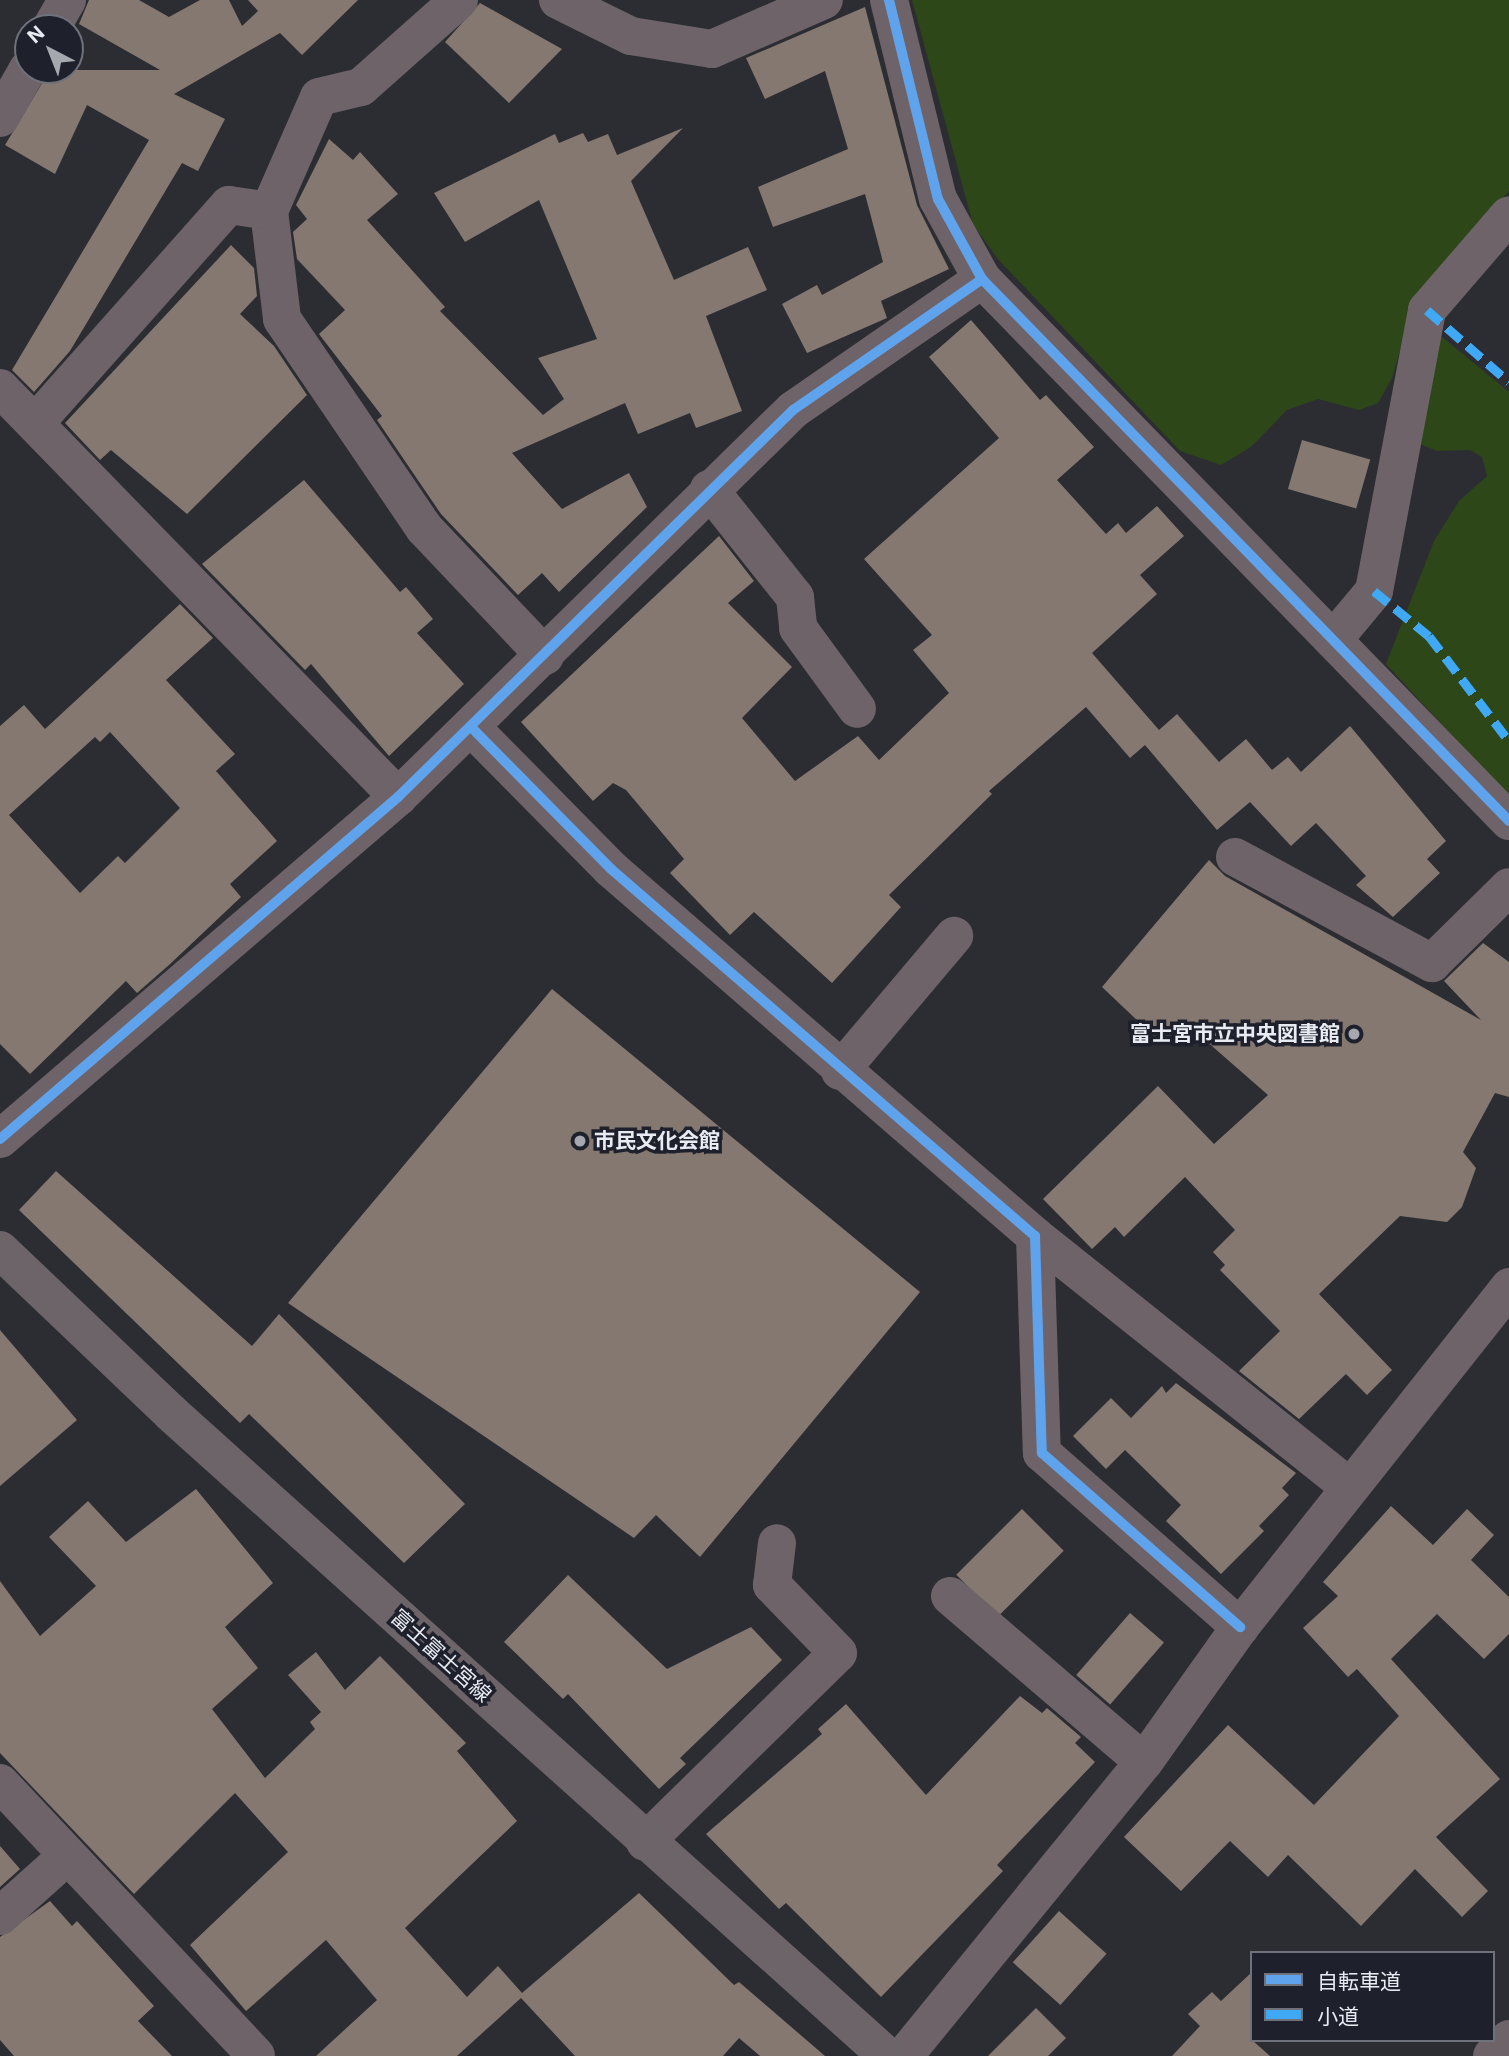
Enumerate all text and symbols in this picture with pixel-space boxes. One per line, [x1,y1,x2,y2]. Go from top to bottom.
north arrow [14,14,84,84]
text: N [23,21,49,48]
place label: 富士宮市立中央図書館 [1130,1021,1340,1047]
marker: 富士宮市立中央図書館 [1346,1026,1362,1042]
place label: 市民文化会館 [594,1128,720,1154]
marker: 市民文化会館 [572,1133,588,1149]
street label: 富士富士宮線 [386,1604,496,1708]
legend [1250,1951,1495,2042]
text: 自転車道 [1317,1969,1401,1994]
text: 小道 [1317,2004,1359,2029]

